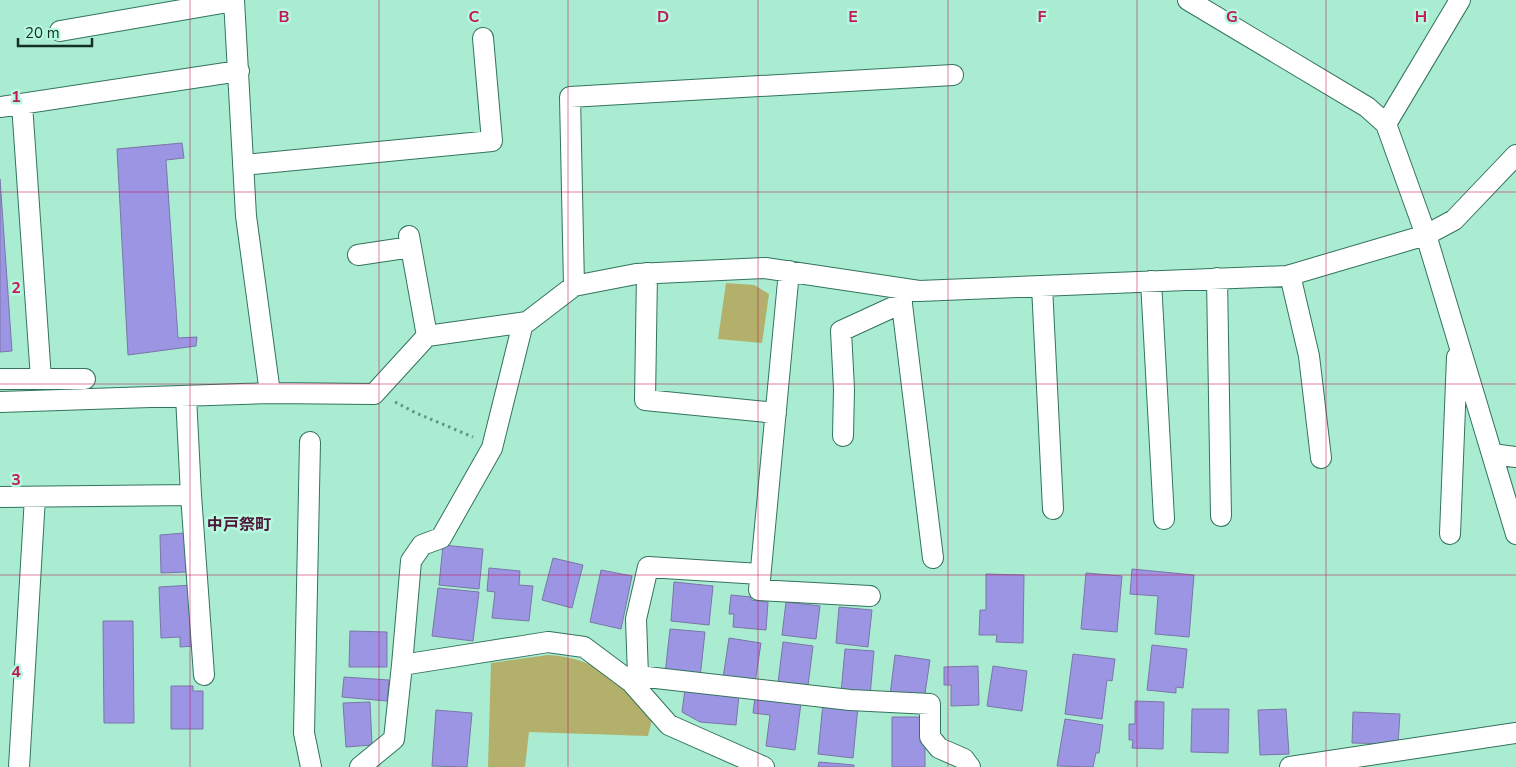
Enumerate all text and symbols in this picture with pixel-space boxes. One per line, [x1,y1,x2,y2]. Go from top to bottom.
text: B [278,6,290,28]
text: C [469,6,480,28]
text: D [657,6,669,28]
text: E [848,6,858,28]
text: F [1038,6,1047,28]
text: G [1226,6,1238,28]
text: H [1415,6,1427,28]
scale bar [18,15,91,47]
text: 20 m [25,23,60,43]
text: 1 [11,86,21,108]
text: 2 [11,277,21,299]
text: 3 [11,469,21,491]
district label: 中戸祭町 [207,514,271,536]
text: 4 [11,661,21,683]

